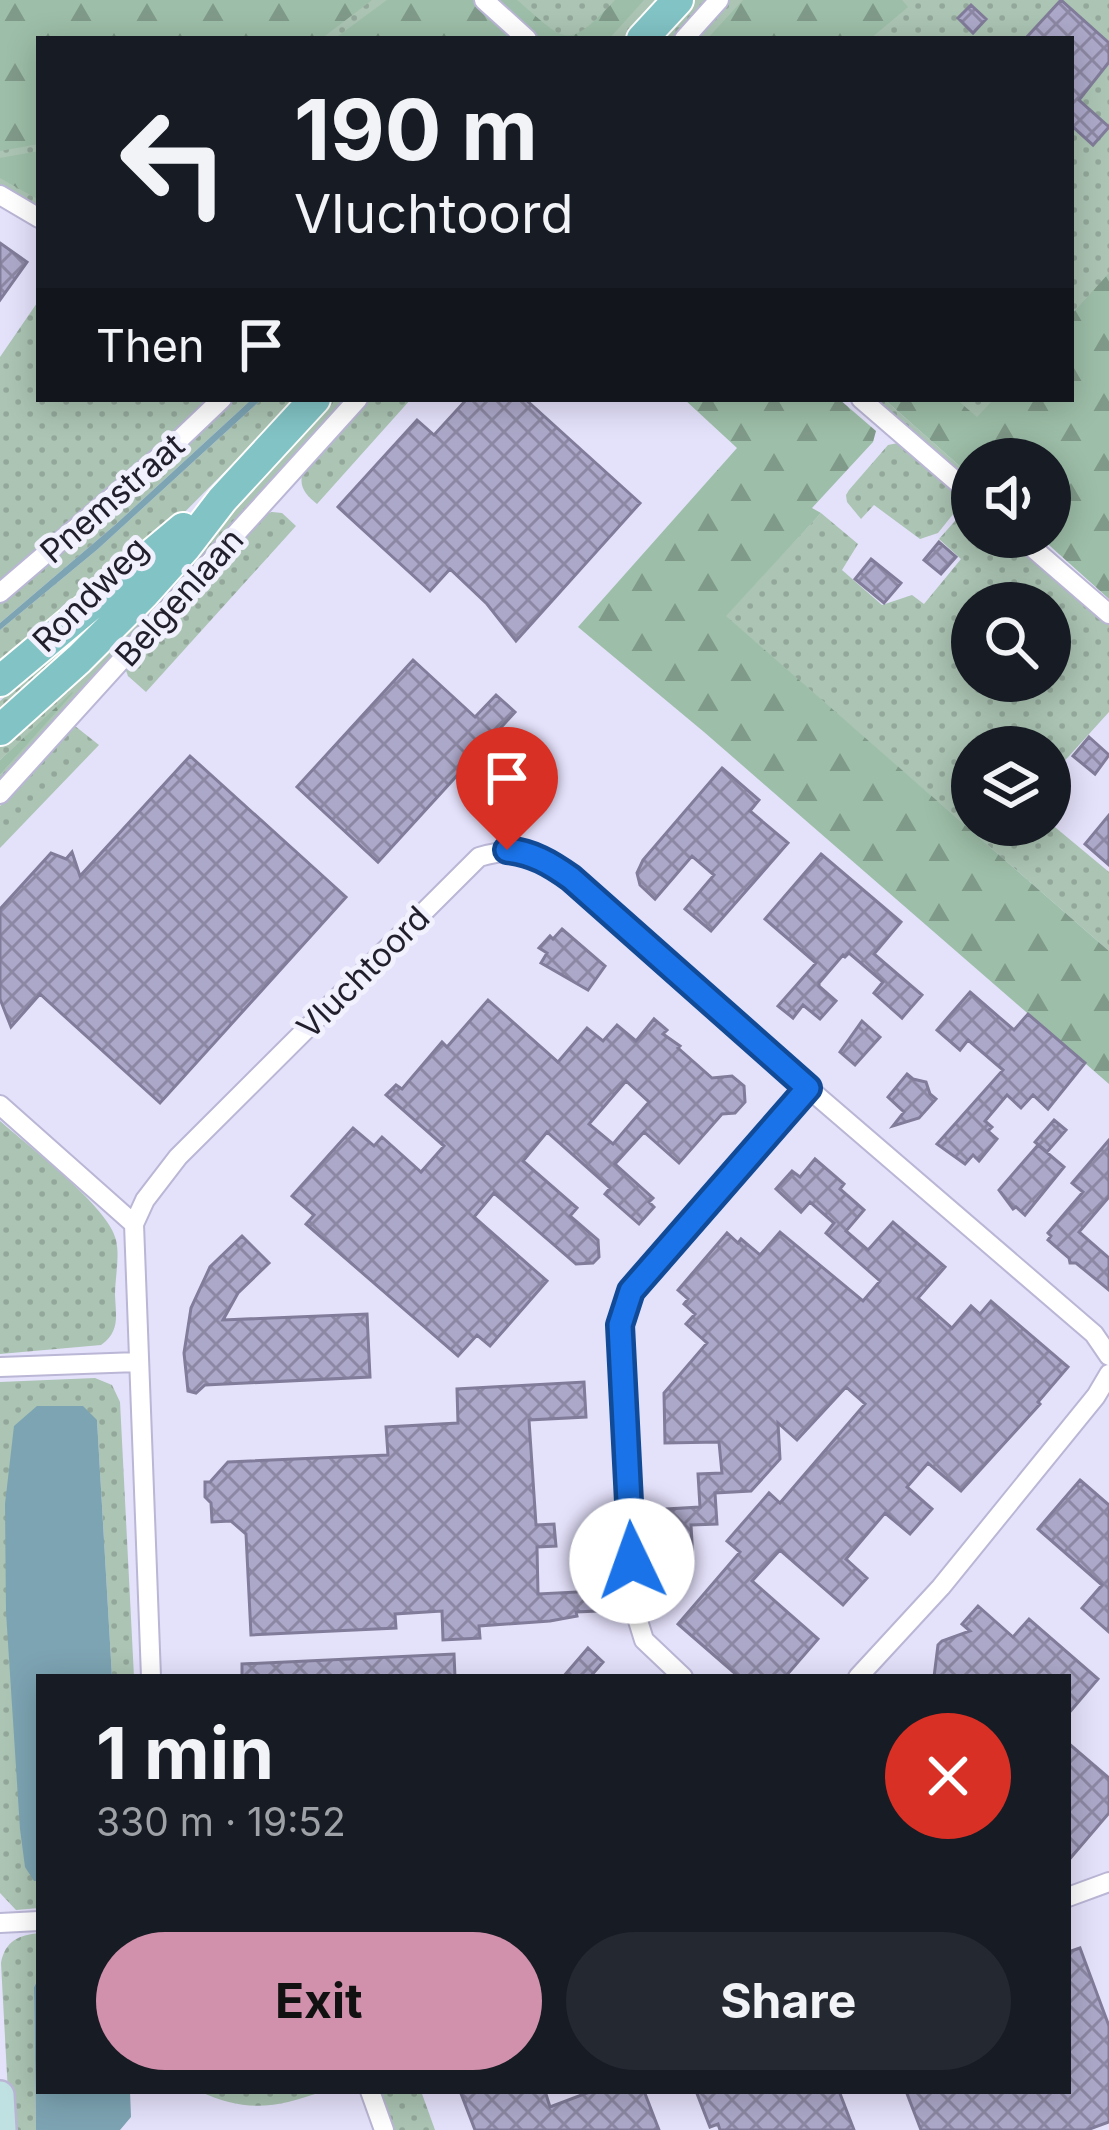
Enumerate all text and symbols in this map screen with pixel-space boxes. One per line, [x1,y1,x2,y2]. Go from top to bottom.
text: 190 m [294,79,538,180]
icon: left [96,84,252,240]
text: Vluchtoord [294,181,573,246]
icon: arrive [228,312,294,378]
text: Then [96,318,204,373]
street label: Pnemstraat [32,425,192,571]
map controls [951,438,1071,846]
button: sound [951,438,1071,558]
street label: Belgenlaan [106,520,252,674]
street label: Rondweg [24,528,156,660]
button: search [951,582,1071,702]
button: layers [951,726,1071,846]
pin [456,727,558,850]
icon: arrive [474,745,540,811]
street label: Vluchtoord [288,897,438,1047]
position arrow [569,1498,695,1624]
text: 1 min [96,1709,274,1796]
button: close [885,1713,1011,1839]
text: 330 m · 19:52 [96,1798,346,1845]
button: Exit [96,1932,542,2070]
button: Share [566,1932,1011,2070]

